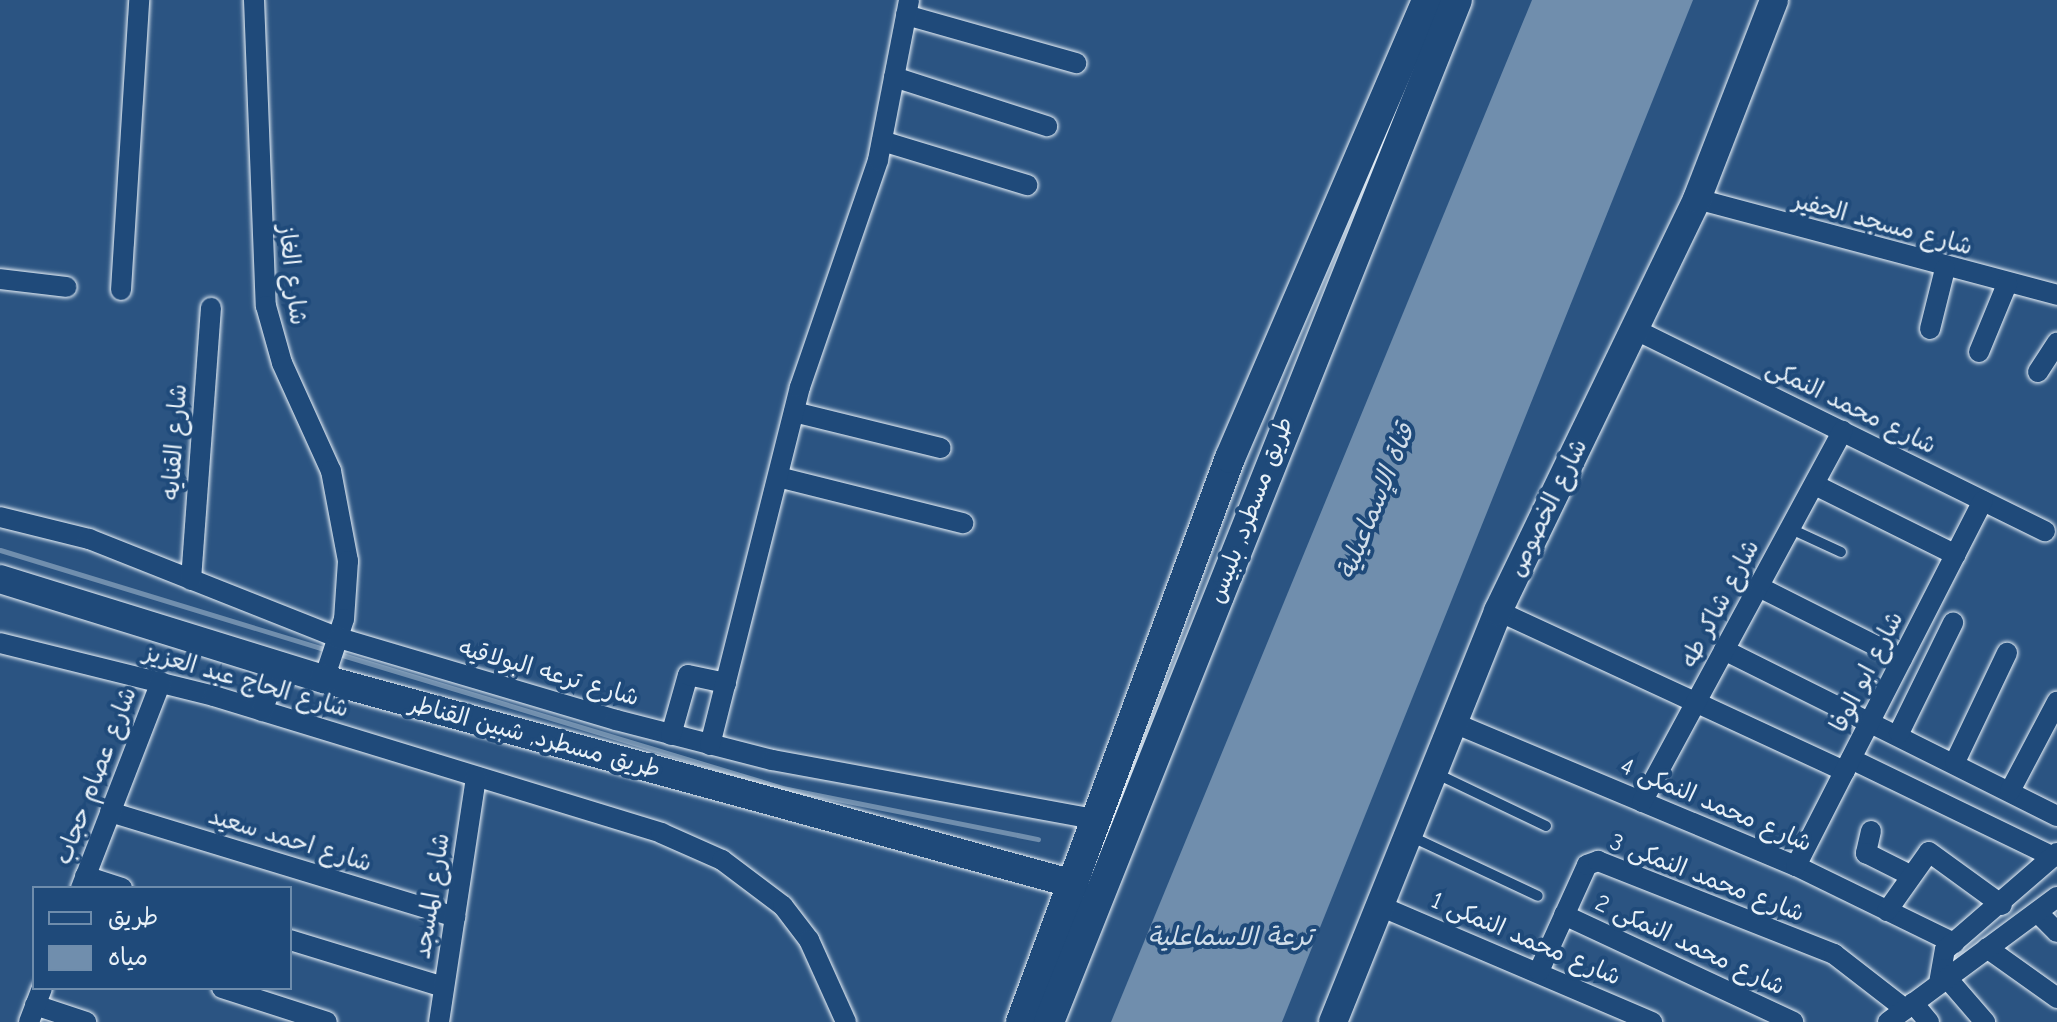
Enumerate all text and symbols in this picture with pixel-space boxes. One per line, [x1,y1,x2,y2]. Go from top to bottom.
street label: شارع مسجد الحفير [1790,186,1976,262]
street label: شارع الغاز [272,223,312,327]
street label: شارع محمد النمكى [1761,353,1941,461]
street label: شارع القنايه [157,383,193,501]
street label: طريق مسطرد, بلبيس [1202,413,1300,607]
water label: قناة الإسماعيلية [1332,420,1422,584]
street label: شارع الخصوص [1502,434,1594,582]
street label: شارع شاكر طه [1674,535,1766,673]
street label: شارع ابو الوفا [1824,607,1910,737]
street label: شارع ترعه البولاقيه [456,634,642,712]
street label: شارع الحاج عبد العزيز [140,638,352,724]
street label: شارع عصام حجاب [49,683,143,869]
street label: طريق مسطرد, شبين القناطر [406,690,664,784]
street label: شارع محمد النمكى 4 [1616,752,1816,858]
street label: شارع احمد سعيد [205,802,375,878]
street label: شارع محمد النمكى 3 [1606,828,1808,928]
street label: شارع المسجد [408,831,456,961]
legend [32,886,292,990]
street label: شارع محمد النمكى 1 [1427,886,1625,992]
street label: شارع محمد النمكى 2 [1590,888,1790,1002]
text: طريق [108,903,158,931]
water label: ترعة الاسماعلية [1148,922,1312,954]
text: مياه [108,943,148,971]

